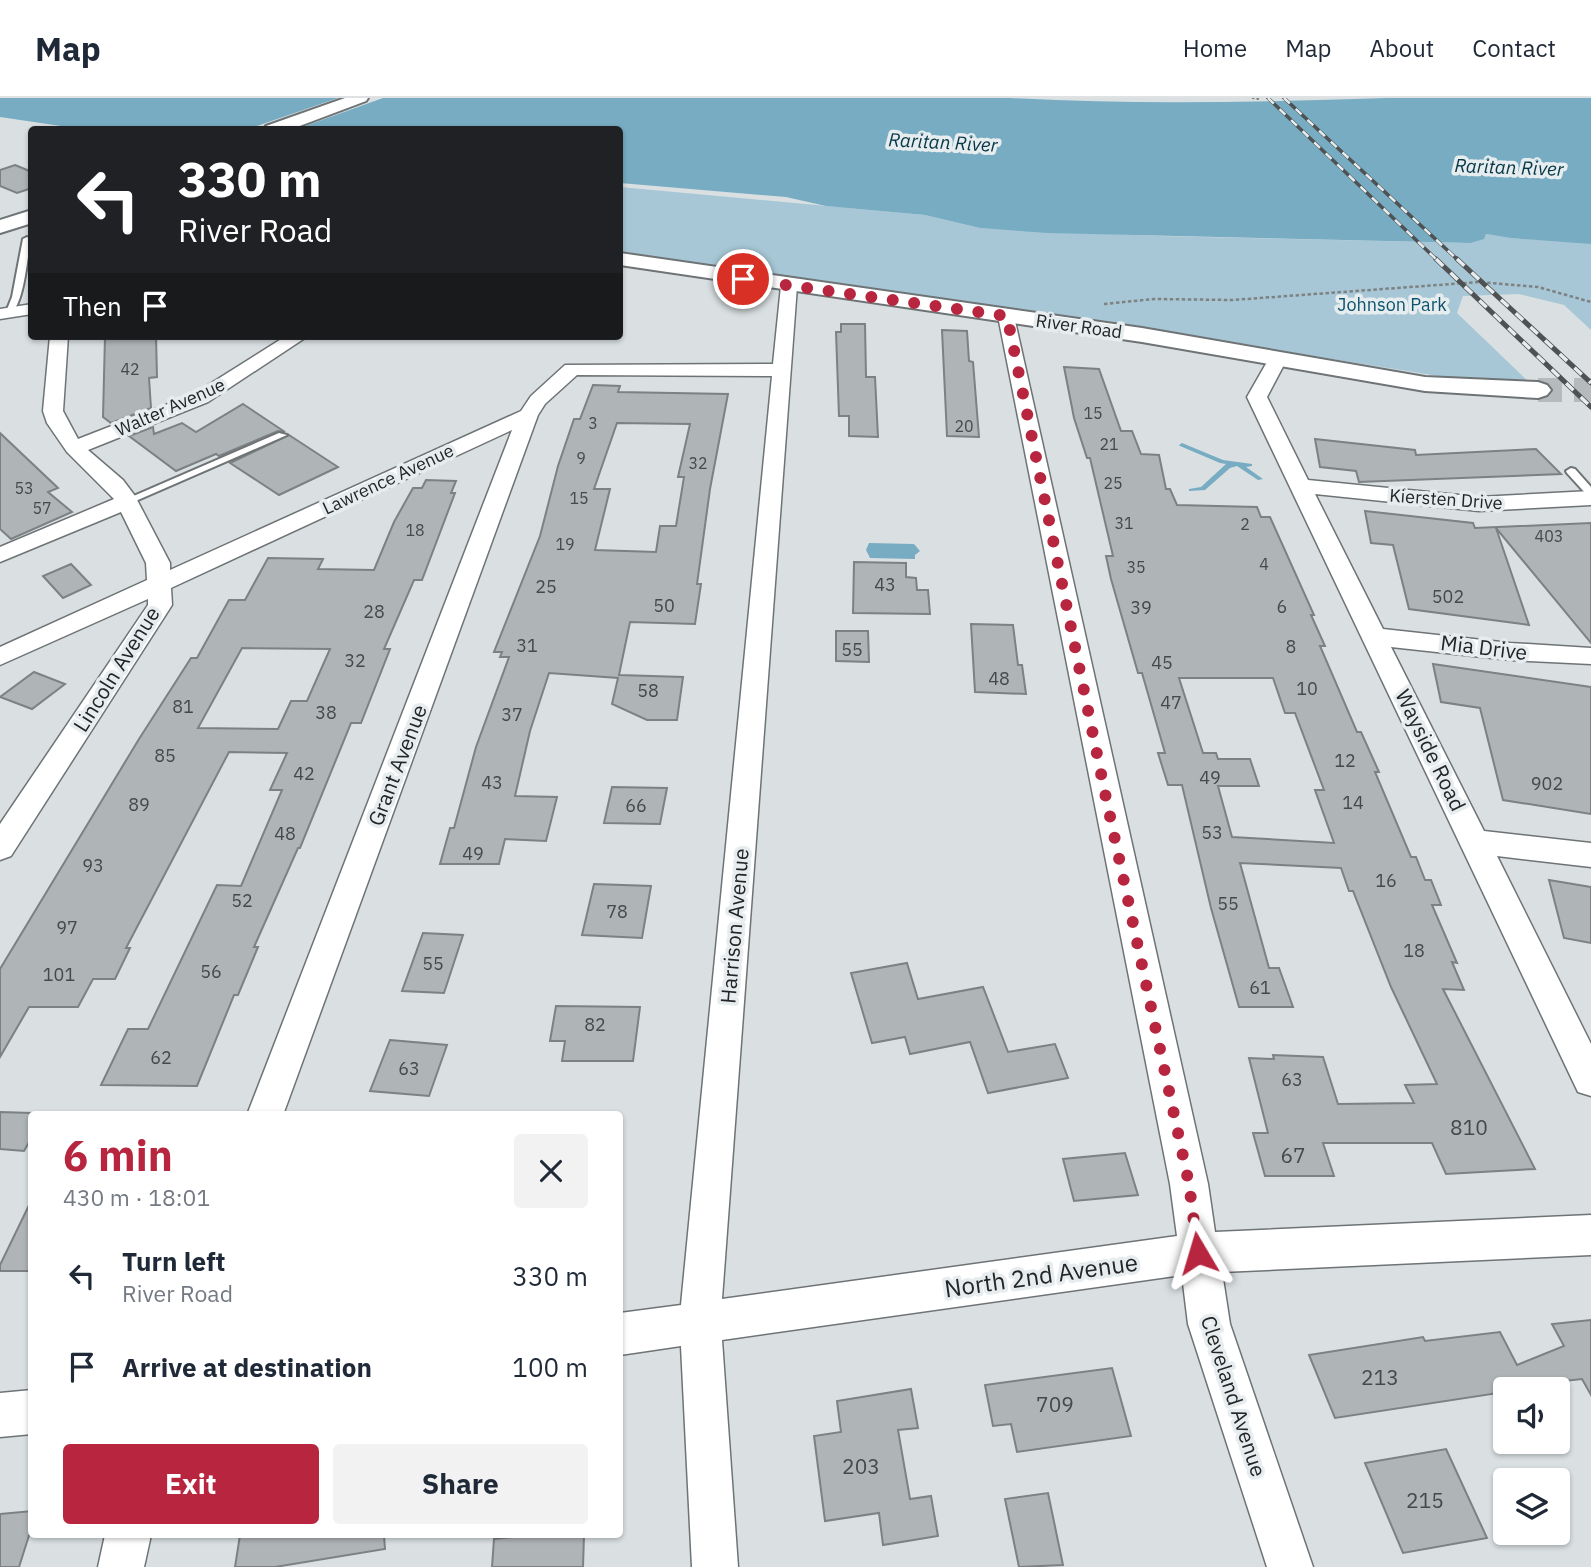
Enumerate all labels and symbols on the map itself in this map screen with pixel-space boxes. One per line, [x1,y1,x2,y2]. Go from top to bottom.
water label: Raritan River [888,127,999,157]
water label: Raritan River [1454,153,1565,181]
pin [713,249,773,309]
park label: Johnson Park [1337,293,1447,316]
street label: River Road [1034,309,1124,343]
house number: 42 [120,359,140,379]
street label: Walter Avenue [112,373,228,441]
house number: 15 [1083,403,1103,423]
house number: 3 [588,413,598,433]
house number: 20 [954,416,974,436]
house number: 21 [1099,434,1119,454]
street label: Lawrence Avenue [319,438,457,519]
house number: 9 [576,448,586,468]
house number: 32 [688,453,708,473]
house number: 25 [1103,473,1123,493]
house number: 53 [14,478,34,498]
street label: Kiersten Drive [1389,484,1503,514]
house number: 15 [569,488,589,508]
house number: 57 [32,498,52,518]
house number: 31 [1114,513,1134,533]
house number: 2 [1240,514,1250,534]
house number: 18 [405,520,425,540]
house number: 403 [1535,526,1563,546]
house number: 19 [555,534,575,554]
house number: 4 [1259,554,1269,574]
house number: 35 [1126,557,1146,577]
house number: 43 [874,573,896,596]
house number: 25 [535,575,557,598]
house number: 502 [1432,585,1464,608]
house number: 50 [653,594,675,617]
house number: 6 [1277,595,1287,618]
house number: 39 [1130,596,1152,619]
house number: 28 [363,600,385,623]
street label: Lincoln Avenue [66,601,166,737]
street label: Mia Drive [1439,628,1529,666]
house number: 31 [516,634,538,657]
house number: 8 [1286,635,1296,658]
house number: 55 [841,638,863,661]
house number: 32 [344,649,366,672]
house number: 45 [1151,651,1173,674]
house number: 48 [988,667,1010,690]
house number: 10 [1296,677,1318,700]
house number: 58 [637,679,659,702]
street label: Wayside Road [1389,684,1473,816]
house number: 47 [1160,691,1182,714]
house number: 81 [172,695,194,718]
street label: Grant Avenue [361,700,433,830]
house number: 38 [315,701,337,724]
house number: 37 [501,703,523,726]
house number: 85 [154,744,176,767]
house number: 12 [1334,749,1356,772]
house number: 42 [293,762,315,785]
house number: 49 [1199,766,1221,789]
house number: 43 [481,771,503,794]
house number: 902 [1531,772,1563,795]
house number: 14 [1342,791,1364,814]
house number: 89 [128,793,150,816]
house number: 66 [625,794,647,817]
house number: 53 [1201,821,1223,844]
house number: 48 [274,822,296,845]
house number: 49 [462,842,484,865]
street label: Harrison Avenue [713,847,755,1005]
house number: 93 [82,854,104,877]
house number: 16 [1375,869,1397,892]
house number: 52 [231,889,253,912]
house number: 55 [1217,892,1239,915]
house number: 78 [606,900,628,923]
house number: 97 [56,916,78,939]
house number: 18 [1403,939,1425,962]
house number: 55 [422,952,444,975]
house number: 56 [200,960,222,983]
house number: 101 [43,963,75,986]
house number: 61 [1249,976,1271,999]
house number: 82 [584,1013,606,1036]
house number: 62 [150,1046,172,1069]
house number: 63 [398,1057,420,1080]
house number: 63 [1281,1068,1303,1091]
house number: 810 [1450,1113,1488,1141]
house number: 67 [1280,1141,1306,1169]
position arrow [1161,1216,1235,1290]
street label: North 2nd Avenue [942,1246,1140,1304]
street label: Cleveland Avenue [1195,1312,1273,1480]
house number: 213 [1361,1363,1399,1391]
house number: 709 [1036,1390,1074,1418]
house number: 203 [842,1452,880,1480]
house number: 215 [1406,1486,1444,1514]

